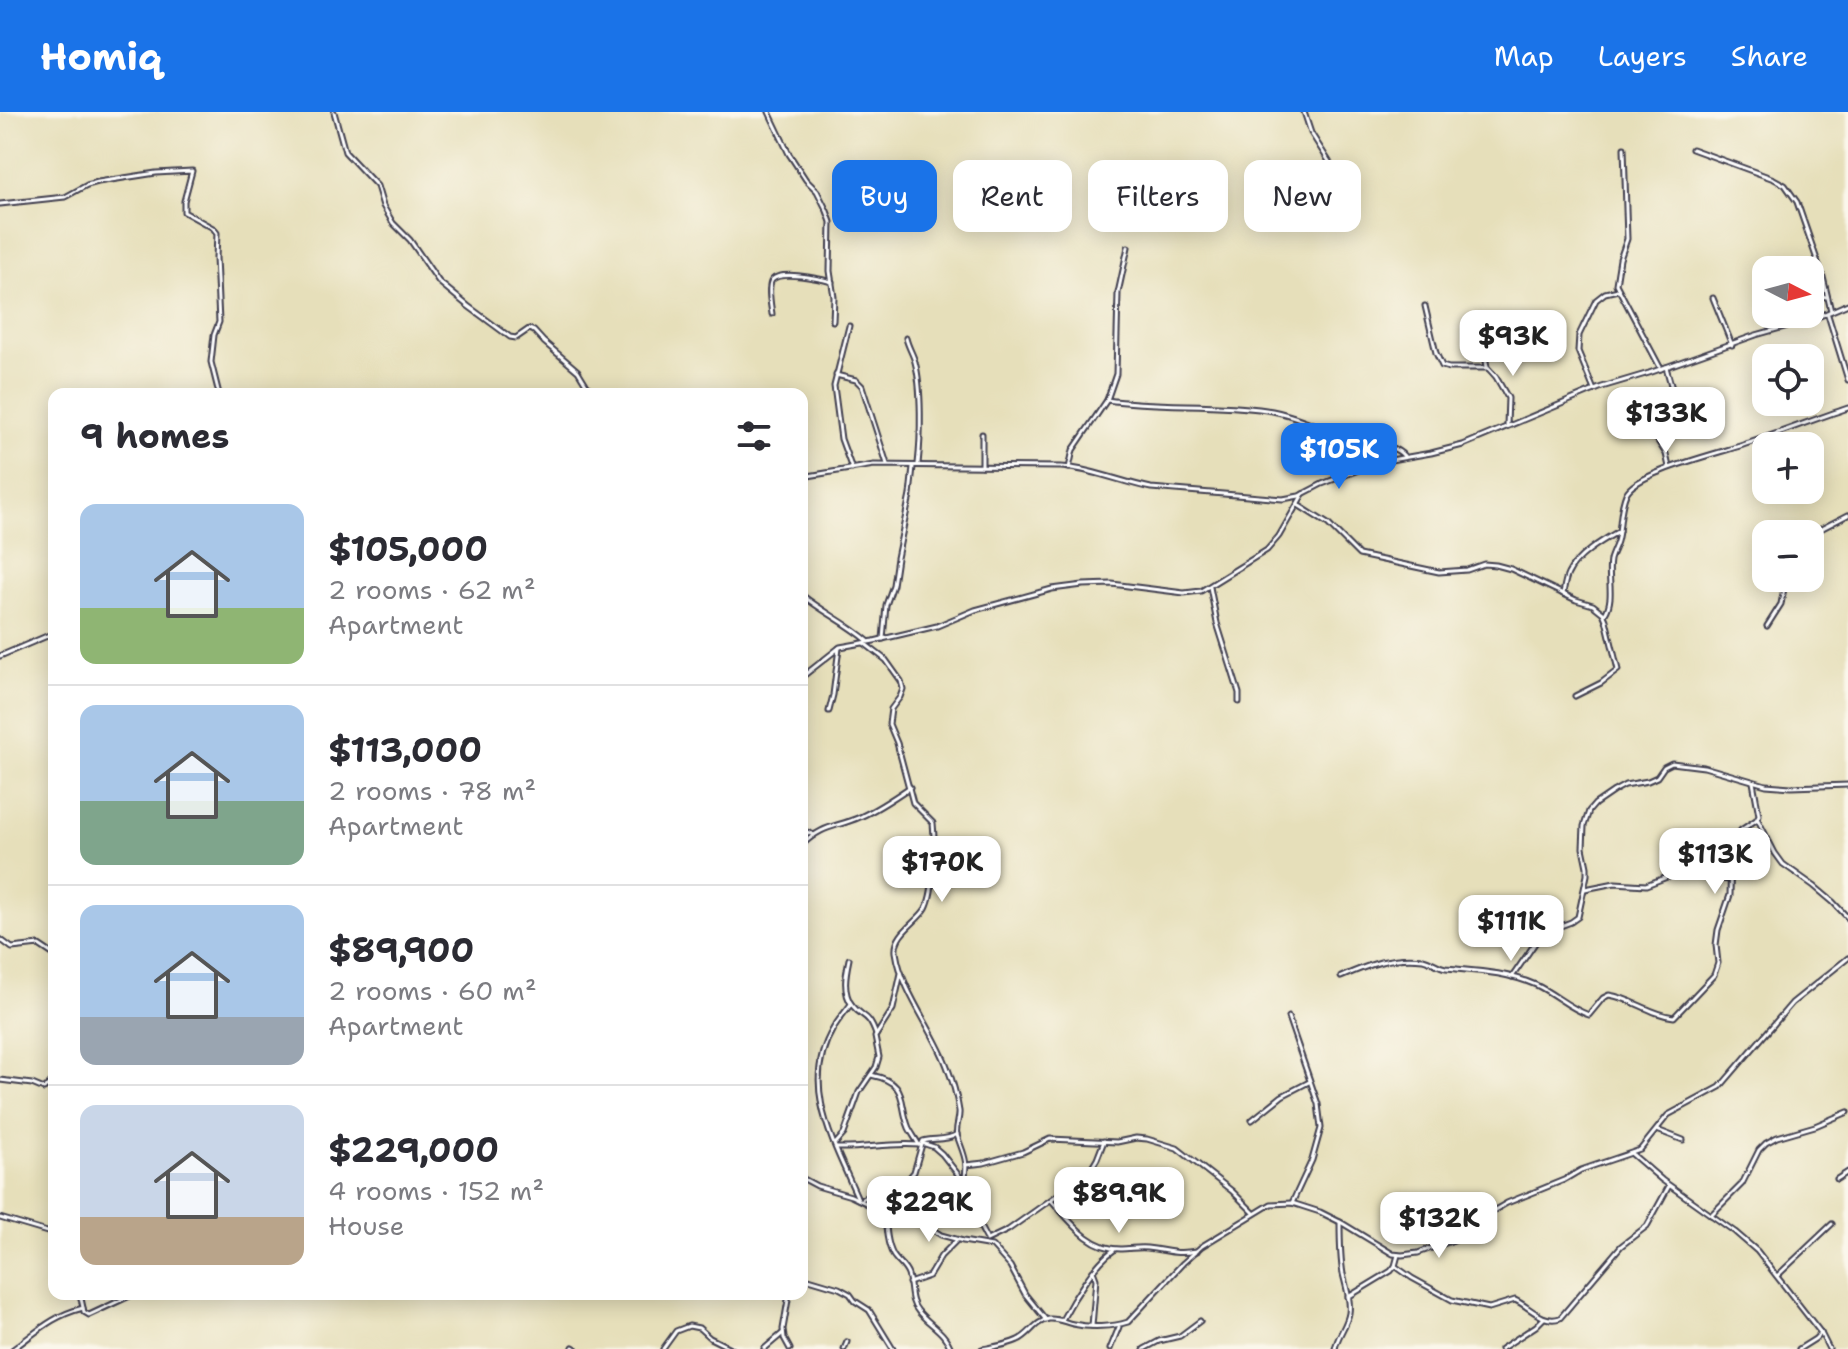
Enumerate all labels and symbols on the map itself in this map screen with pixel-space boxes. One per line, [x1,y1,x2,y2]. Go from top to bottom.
north arrow [1752,256,1824,328]
pin: $93K [1466,310,1560,378]
pin: $133K [1610,387,1722,455]
pin: $105K [1283,423,1395,491]
pin: $113K [1659,828,1771,896]
pin: $170K [886,836,998,904]
pin: $111K [1455,895,1567,963]
pin: $89.9K [1054,1167,1184,1235]
pin: $229K [873,1176,985,1244]
pin: $132K [1383,1192,1495,1260]

